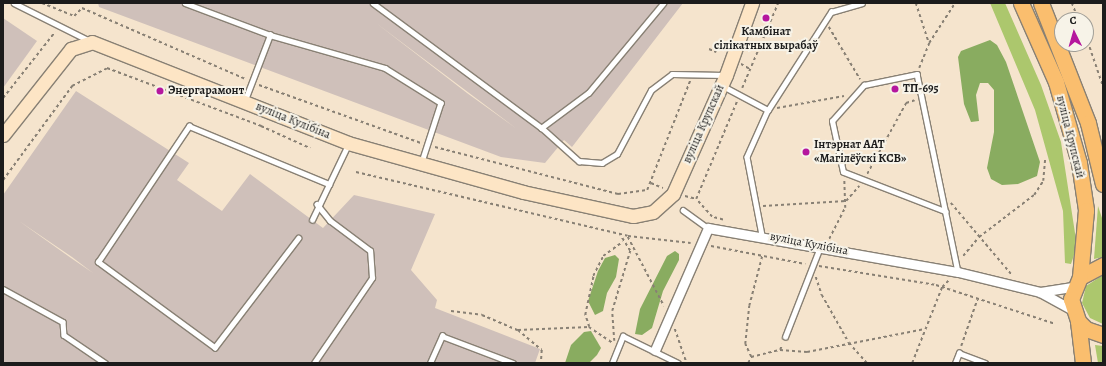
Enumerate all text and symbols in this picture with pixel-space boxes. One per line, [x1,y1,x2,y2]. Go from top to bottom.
north arrow [1054,12,1094,52]
marker: Камбінат сілікатных вырабаў [761,13,771,23]
text: С [1069,13,1077,28]
place label: Камбінат сілікатных вырабаў [714,25,818,53]
street label: вуліца Крупскай [680,82,728,166]
place label: ТП-695 [903,82,939,96]
place label: Энергарамонт [168,84,244,98]
marker: ТП-695 [890,84,900,94]
marker: Энергарамонт [155,86,165,96]
street label: вуліца Крупскай [1053,94,1087,180]
street label: вуліца Кулібіна [254,99,332,143]
place label: Інтэрнат ААТ «Магілёўскі КСВ» [814,138,906,166]
marker: Інтэрнат ААТ «Магілёўскі КСВ» [801,147,811,157]
street label: вуліца Кулібіна [769,229,849,259]

